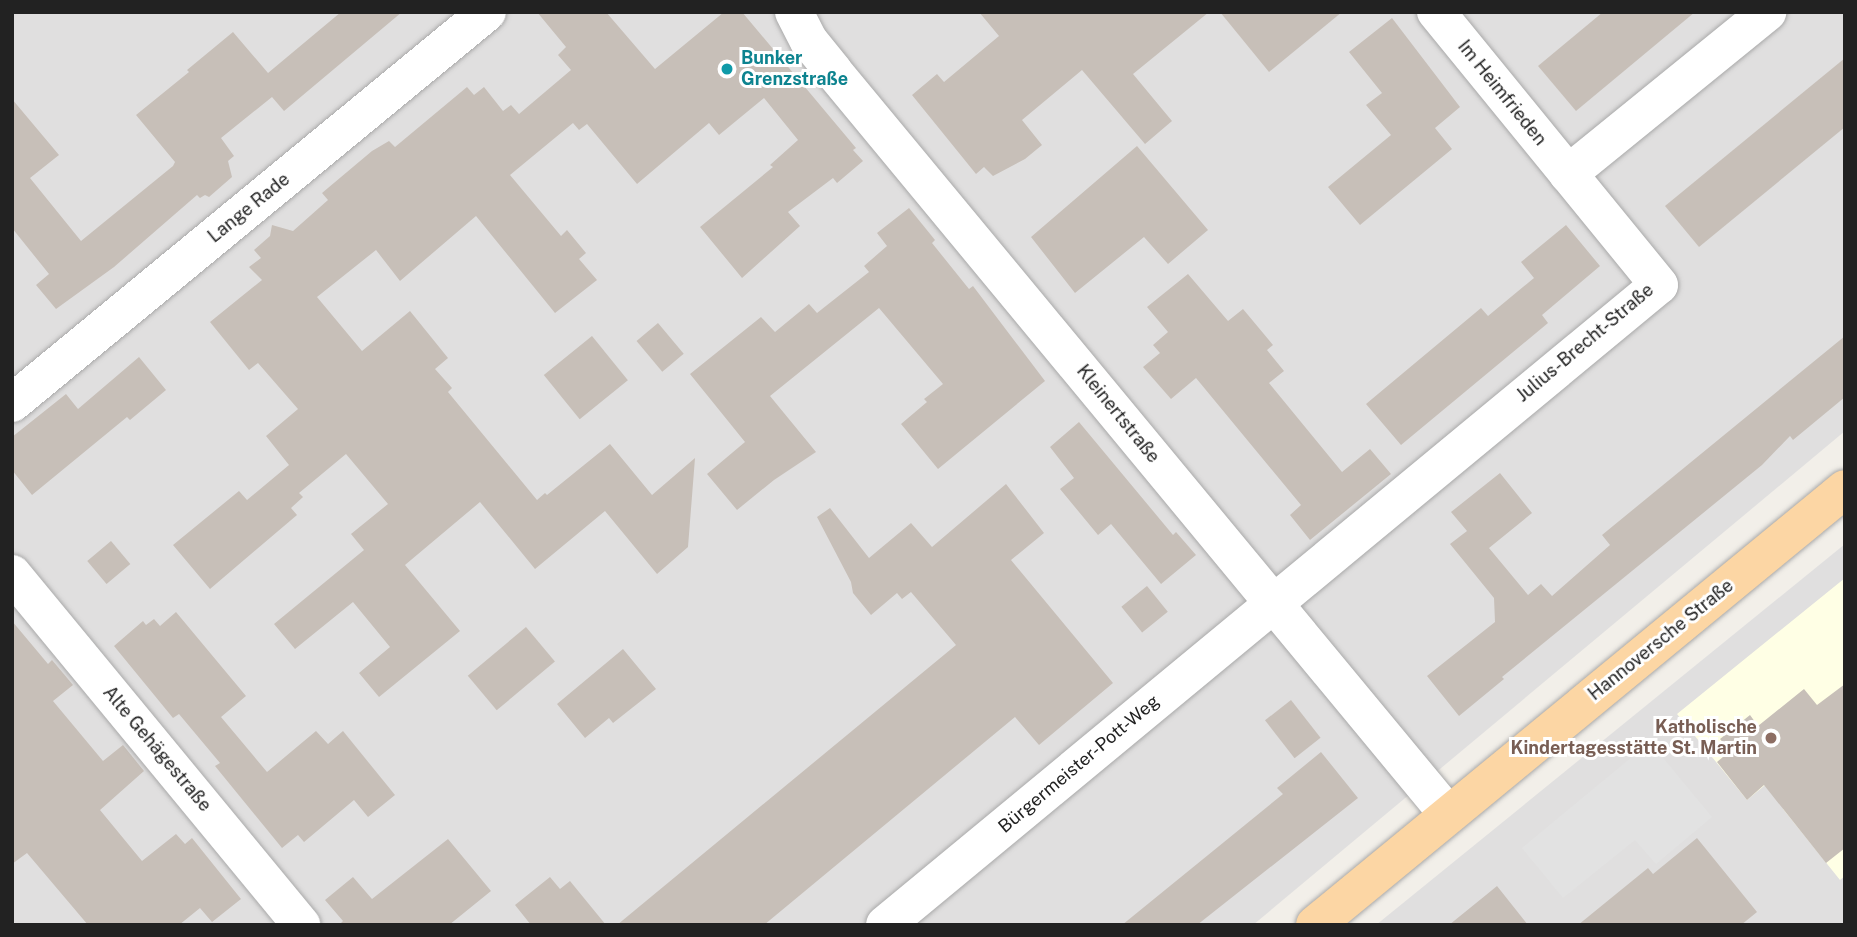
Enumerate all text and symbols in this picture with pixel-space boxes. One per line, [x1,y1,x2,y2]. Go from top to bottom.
street label: Im Heimfrieden [1453,36,1551,150]
place label: Bunker Grenzstraße [741,48,848,90]
marker: Bunker Grenzstraße [719,61,735,77]
street label: Lange Rade [204,169,294,247]
street label: Julius-Brecht-Straße [1512,279,1658,407]
street label: Kleinertstraße [1072,361,1164,467]
street label: Hannoversche Straße [1584,575,1738,705]
street label: Alte Gehägestraße [98,682,216,816]
street label: Bürgermeister-Pott-Weg [994,690,1164,838]
place label: Katholische Kindertagesstätte St. Martin [1510,717,1757,760]
marker: Katholische Kindertagesstätte St. Martin [1763,730,1779,746]

